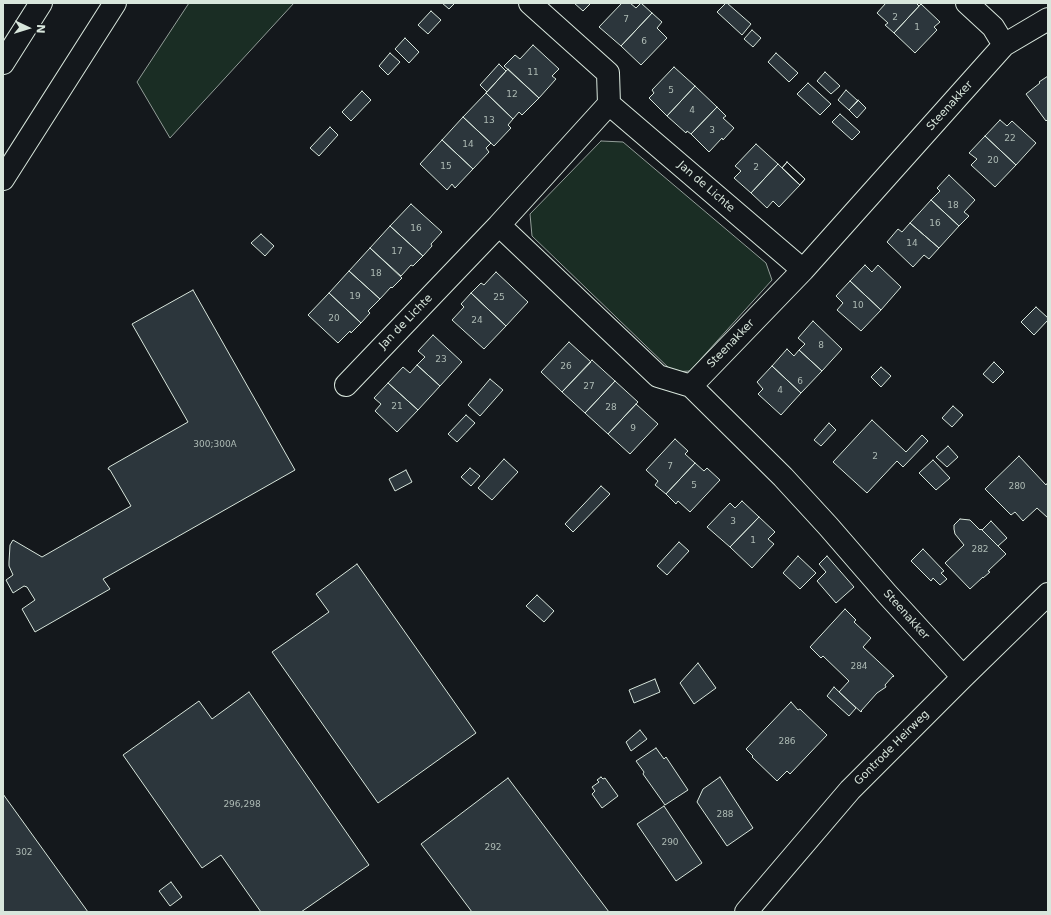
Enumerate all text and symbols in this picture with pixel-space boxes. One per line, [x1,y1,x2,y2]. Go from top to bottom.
north arrow [8,8,48,48]
house number: 2 [892,13,898,23]
house number: 7 [623,15,629,25]
house number: 1 [914,23,920,33]
text: N [34,24,47,34]
house number: 6 [641,37,647,47]
house number: 11 [527,68,539,78]
street label: Steenakker [924,78,976,134]
house number: 5 [668,86,674,96]
house number: 12 [506,90,518,100]
house number: 4 [689,106,695,116]
house number: 13 [483,116,495,126]
house number: 3 [709,126,715,136]
house number: 22 [1004,134,1016,144]
house number: 14 [462,140,474,150]
house number: 20 [987,156,999,166]
street label: Jan de Lichte [675,159,737,215]
house number: 15 [440,162,452,172]
house number: 2 [753,163,759,173]
house number: 18 [947,201,959,211]
house number: 16 [929,219,941,229]
house number: 16 [410,224,422,234]
house number: 14 [906,239,918,249]
house number: 17 [391,247,403,257]
house number: 18 [370,269,382,279]
house number: 19 [349,292,361,302]
street label: Jan de Lichte [377,292,435,352]
house number: 25 [493,293,505,303]
house number: 10 [852,301,864,311]
house number: 20 [328,314,340,324]
house number: 24 [471,316,483,326]
street label: Steenakker [705,317,757,371]
house number: 8 [818,341,824,351]
house number: 23 [435,355,447,365]
house number: 26 [560,362,572,372]
house number: 6 [797,377,803,387]
house number: 27 [583,382,595,392]
house number: 4 [777,386,783,396]
house number: 21 [391,402,403,412]
house number: 28 [605,403,617,413]
house number: 9 [630,424,636,434]
house number: 300;300A [193,440,237,450]
house number: 2 [872,452,878,462]
house number: 7 [667,462,673,472]
house number: 5 [691,481,697,491]
house number: 280 [1008,482,1026,492]
house number: 3 [730,517,736,527]
house number: 1 [750,536,756,546]
house number: 282 [971,545,989,555]
street label: Steenakker [880,587,932,643]
house number: 284 [850,662,868,672]
street label: Gontrode Heirweg [852,708,932,788]
house number: 286 [778,737,796,747]
house number: 296,298 [223,800,261,810]
house number: 288 [716,810,734,820]
house number: 290 [661,838,679,848]
house number: 292 [484,843,502,853]
house number: 302 [15,848,33,858]

